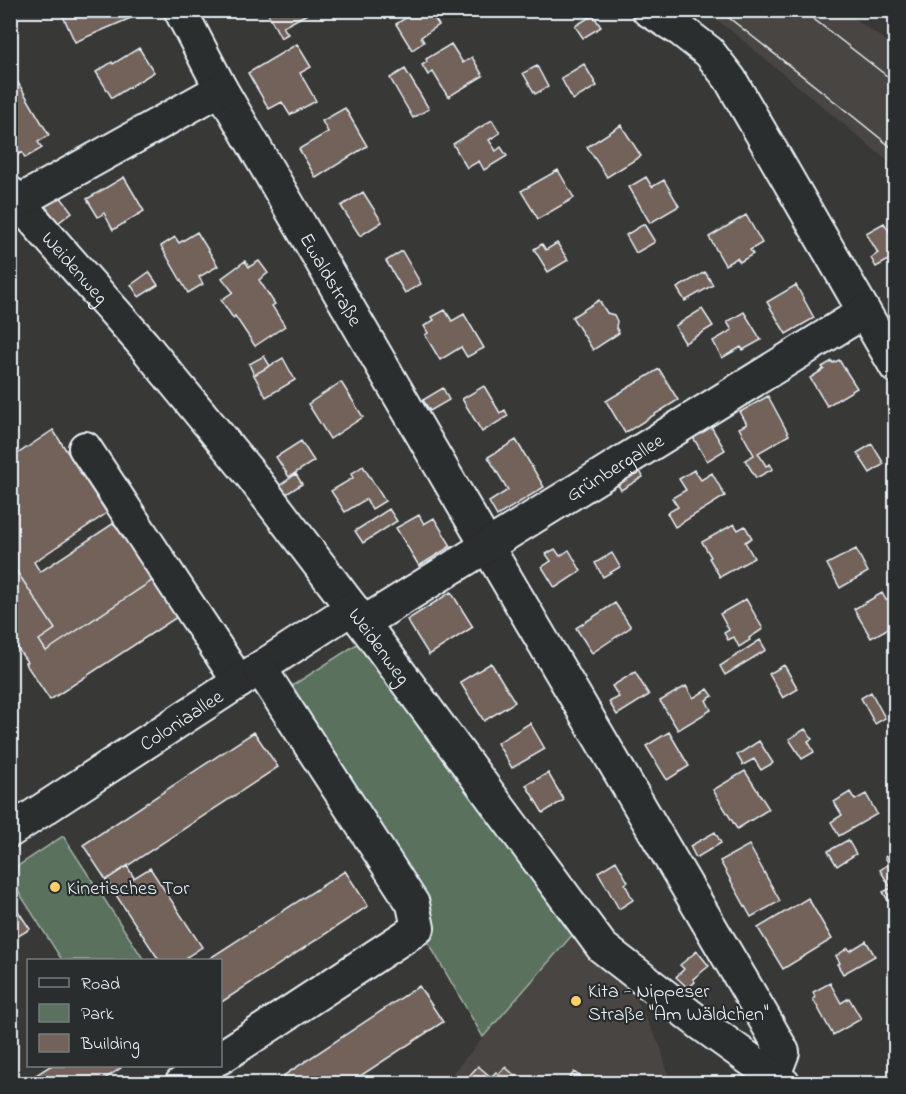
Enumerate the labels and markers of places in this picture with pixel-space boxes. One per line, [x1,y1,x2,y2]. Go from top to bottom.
place label: Kinetisches Tor [67,875,190,904]
marker: Kinetisches Tor [48,880,62,894]
place label: Kita - Nippeser Straße "Am Wäldchen" [588,978,769,1030]
marker: Kita - Nippeser Straße "Am Wäldchen" [569,994,583,1008]

